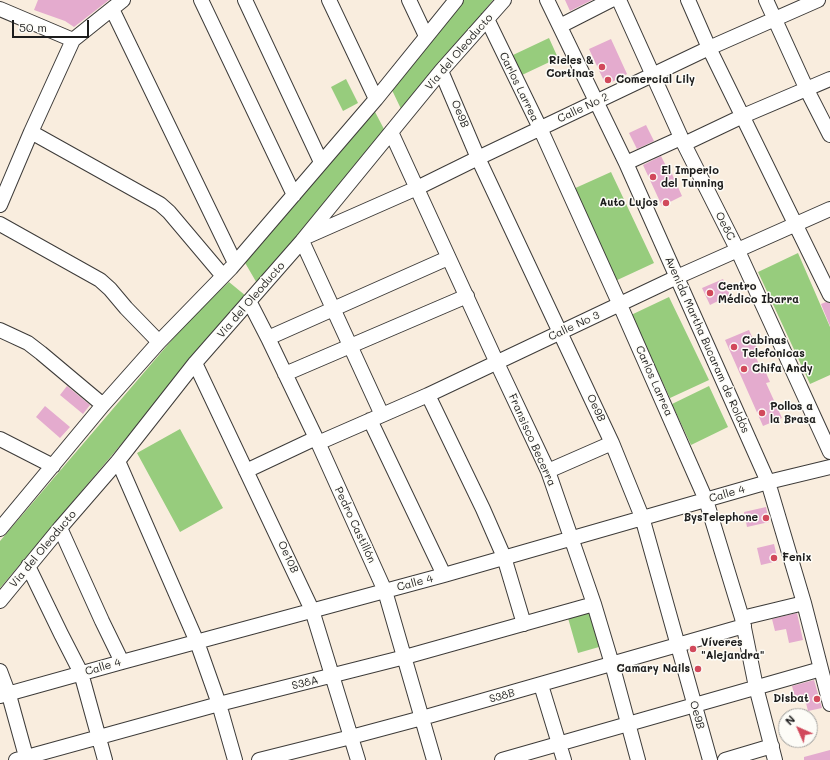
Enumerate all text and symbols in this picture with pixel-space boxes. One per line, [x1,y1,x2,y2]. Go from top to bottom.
street label: Via del Oleoducto [422,11,496,93]
scale bar [14,12,91,38]
text: 50 m [19,19,47,35]
street label: Carlos Larrea [496,50,542,124]
place label: Rieles & Cortinas [546,54,594,80]
marker: Rieles & Cortinas [597,62,607,72]
place label: Comercial Lily [616,73,695,87]
marker: Comercial Lily [603,75,613,85]
street label: Calle No 2 [555,90,611,126]
street label: Oe9B [448,98,472,130]
place label: El Imperio del Tunning [661,164,723,190]
marker: El Imperio del Tunning [648,172,658,182]
place label: Auto Lujos [599,196,658,210]
marker: Auto Lujos [661,198,671,208]
street label: Oe8C [712,210,738,242]
street label: Avenida Martha Bucaram de Roldós [662,255,752,435]
street label: Via del Oleoducto [214,259,288,341]
place label: Centro Médico Ibarra [718,280,799,306]
marker: Centro Médico Ibarra [705,288,715,298]
street label: Calle No 3 [546,308,602,344]
place label: Cabinas Telefonicas [742,334,805,360]
marker: Cabinas Telefonicas [729,342,739,352]
street label: Carlos Larrea [633,344,675,418]
place label: Chifa Andy [752,362,813,376]
marker: Chifa Andy [739,364,749,374]
street label: Fransisco Becerra [506,392,558,488]
street label: Oe9B [584,392,608,424]
place label: Pollos a la Brasa [770,400,816,426]
marker: Pollos a la Brasa [757,408,767,418]
street label: Calle 4 [707,483,747,505]
street label: Pedro Castillón [332,485,378,565]
street label: Via del Oleoducto [7,508,79,590]
place label: BysTelephone [684,511,758,525]
marker: BysTelephone [761,513,771,523]
street label: Oe10B [275,539,301,575]
place label: Fenix [782,551,811,565]
marker: Fenix [769,553,779,563]
street label: Calle 4 [395,572,435,594]
place label: Víveres "Alejandra" [701,636,764,662]
marker: Víveres "Alejandra" [688,644,698,654]
street label: Calle 4 [83,656,123,678]
place label: Camary Nails [617,662,690,676]
marker: Camary Nails [693,664,703,674]
street label: S38A [290,673,320,693]
street label: S38B [488,686,516,706]
place label: Disbat [773,692,809,706]
marker: Disbat [812,694,822,704]
street label: Oe9B [687,699,707,731]
north arrow [778,708,818,748]
text: N [782,712,798,728]

